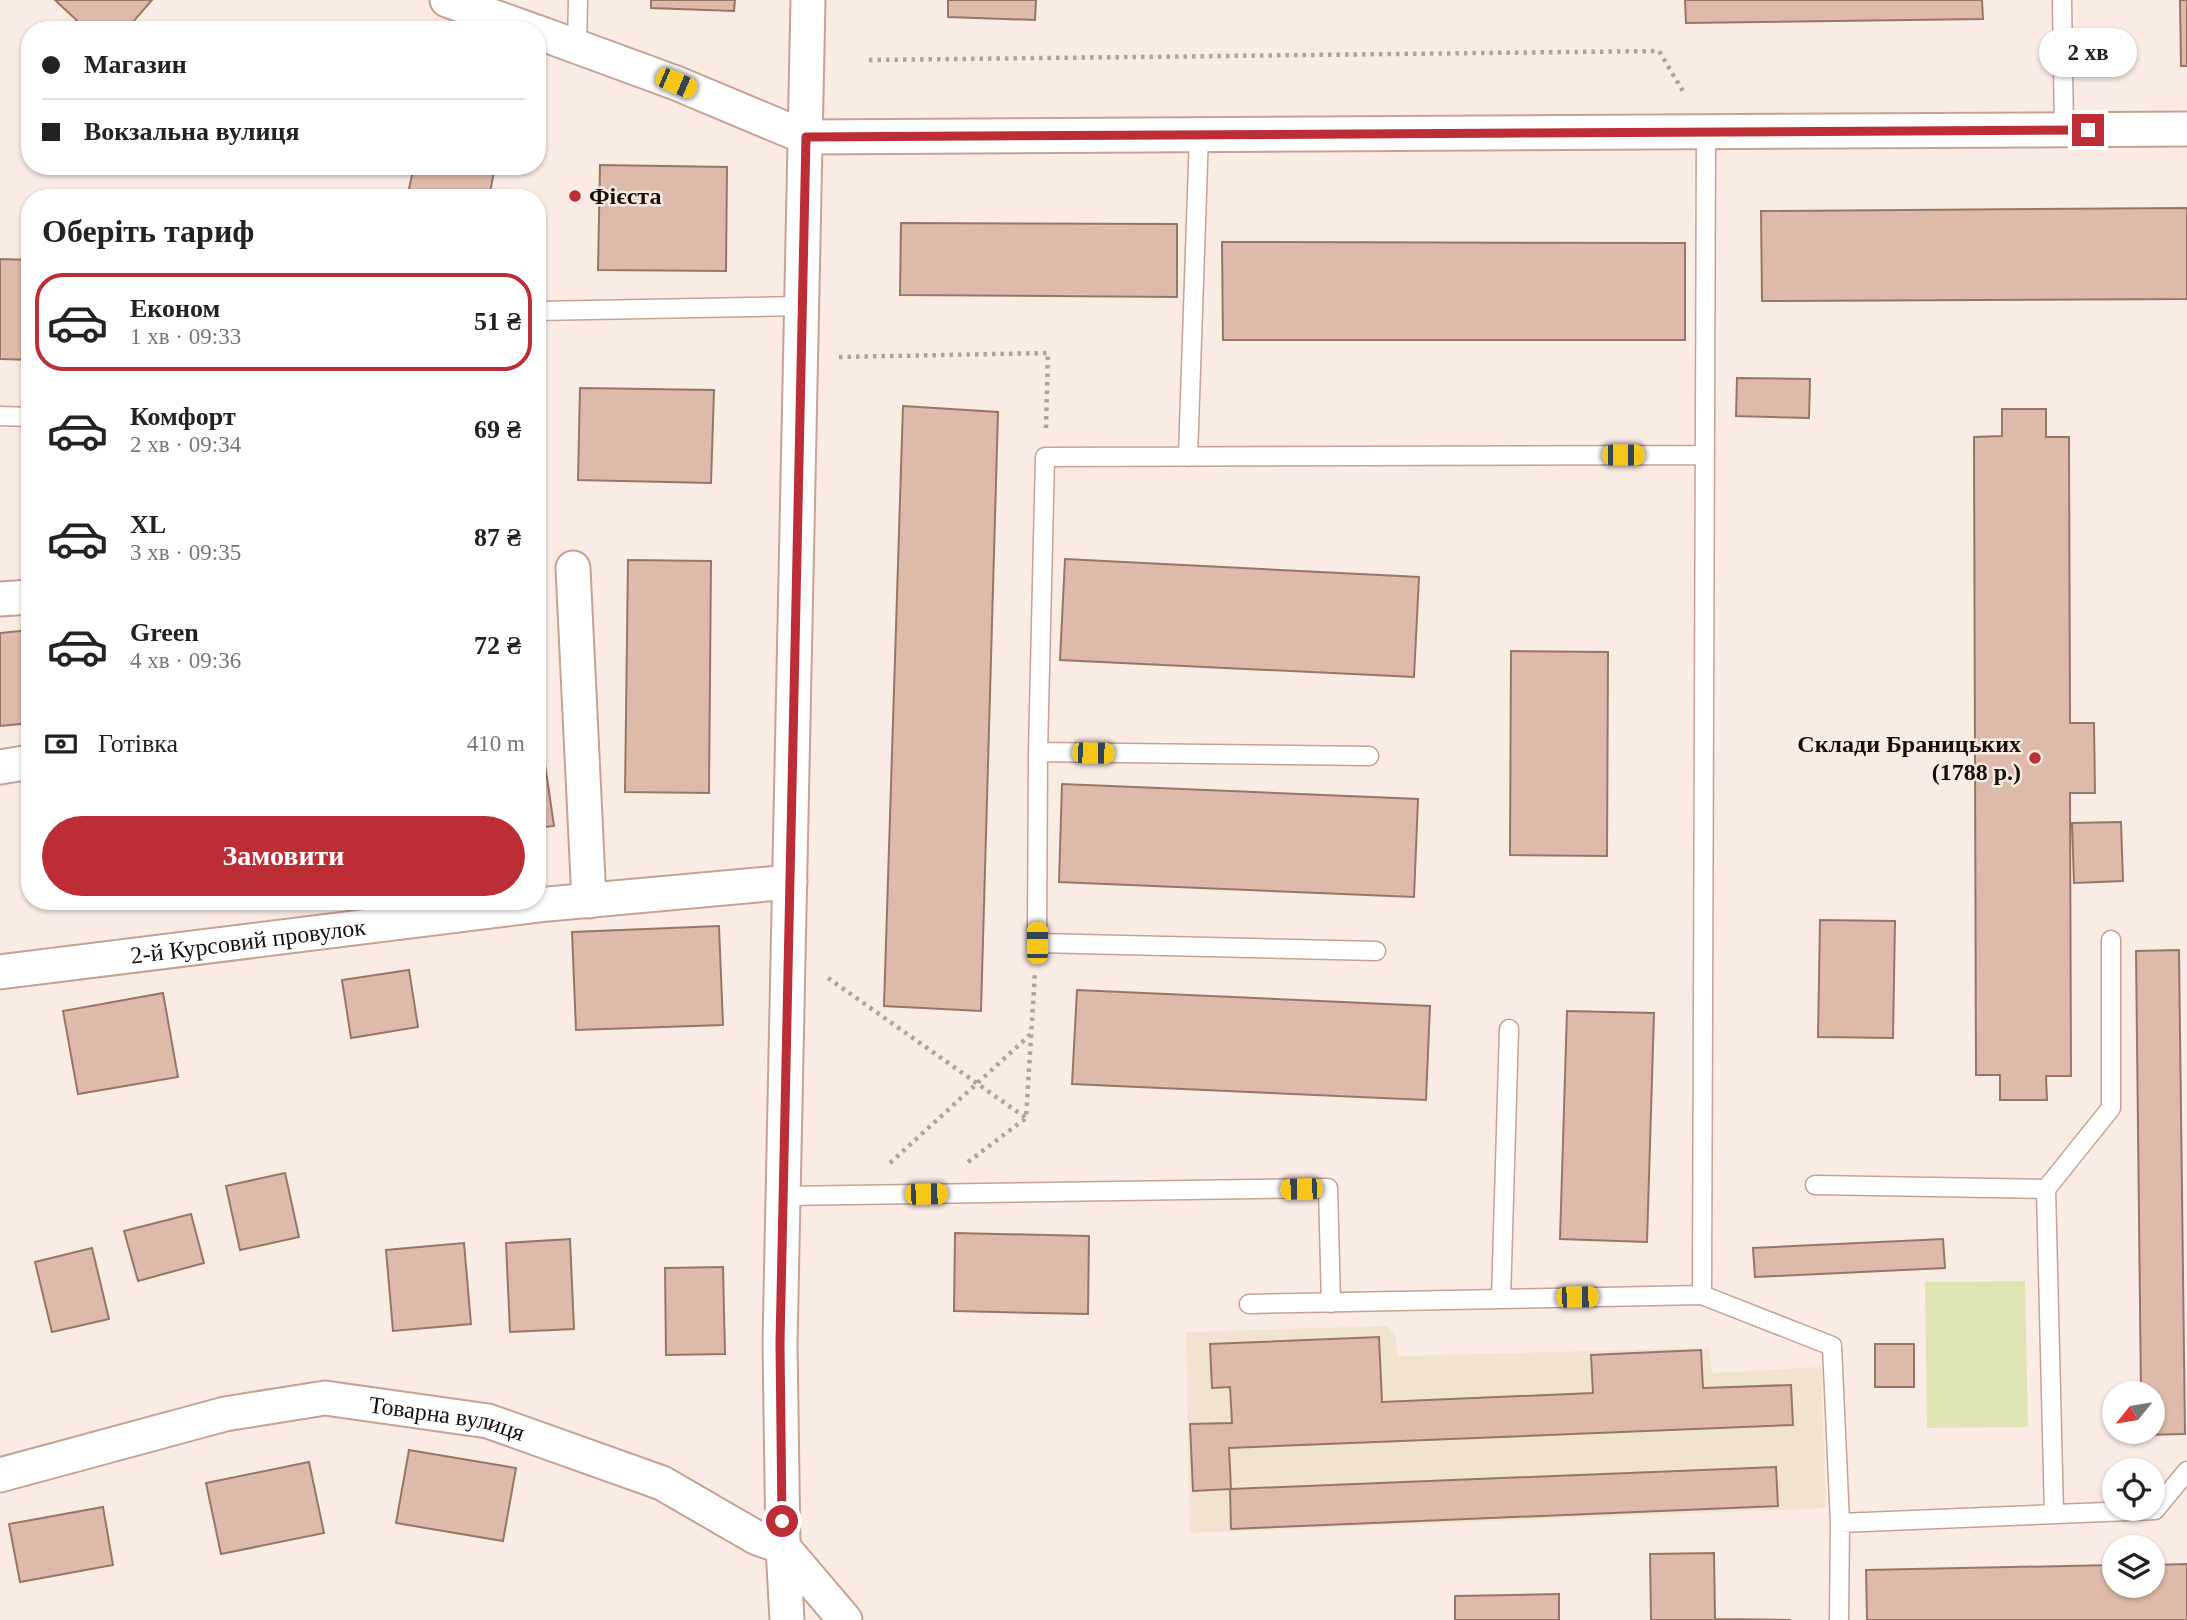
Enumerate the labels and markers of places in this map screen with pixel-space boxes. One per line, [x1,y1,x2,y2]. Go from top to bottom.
place label: Фієста [589,183,661,209]
marker: Фієста [567,188,583,204]
place label: Склади Браницьких (1788 р.) [1797,731,2021,785]
marker: Склади Браницьких (1788 р.) [2027,750,2043,766]

